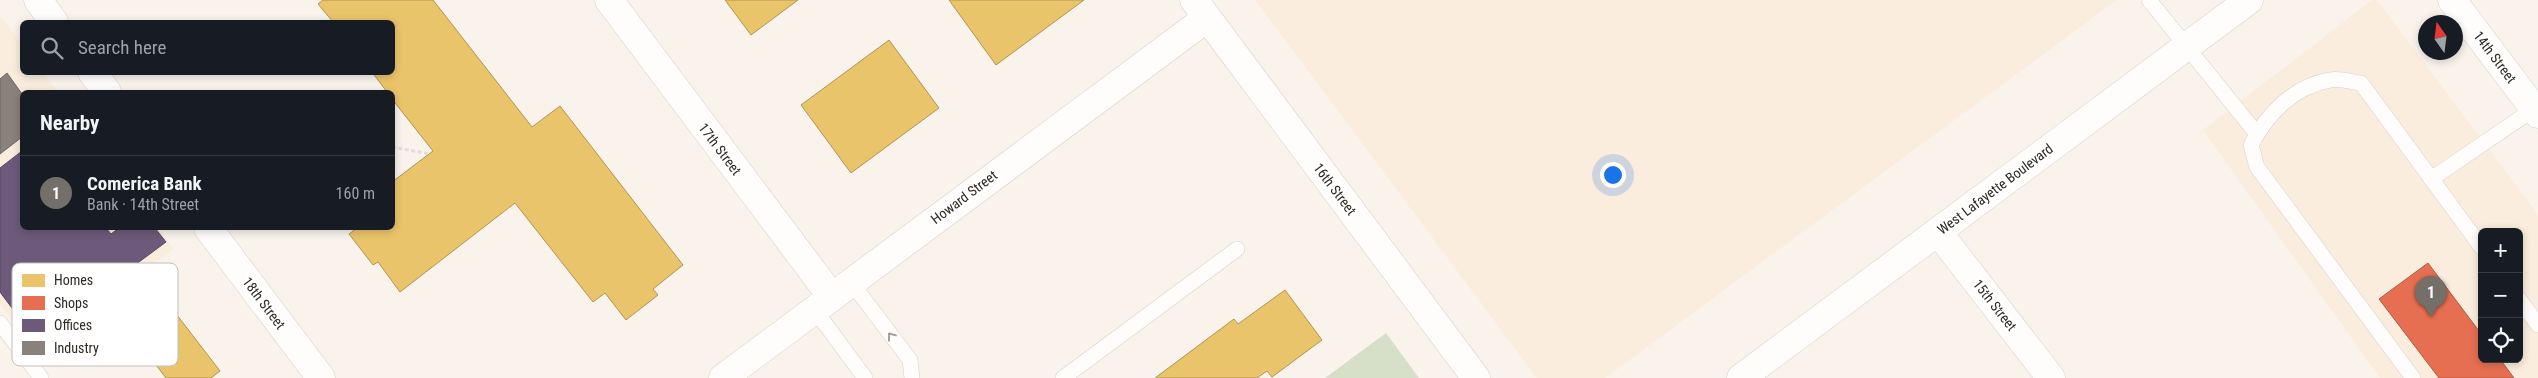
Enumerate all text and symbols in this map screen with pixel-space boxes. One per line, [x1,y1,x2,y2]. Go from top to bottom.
north arrow [2418,15,2463,60]
search box [20,20,395,75]
street label: 14th Street [2470,28,2520,86]
icon: search [38,34,66,62]
text: Search here [78,36,166,59]
text: Nearby [40,111,99,135]
street label: 17th Street [695,120,745,178]
street label: West Lafayette Boulevard [1934,140,2056,238]
street label: 16th Street [1310,160,1360,218]
your location [1600,162,1626,188]
street label: Howard Street [928,167,1000,227]
text: Comerica Bank [87,172,202,195]
text: 1 [52,184,60,203]
text: 160 m [336,184,375,203]
text: Bank · 14th Street [87,195,199,214]
map controls [2478,228,2523,363]
button: + [2478,228,2523,273]
legend [12,263,178,366]
text: Homes [54,272,93,288]
button: − [2478,273,2523,318]
street label: 18th Street [239,274,289,332]
street label: 15th Street [1970,276,2020,334]
pin: 1 [2415,276,2447,317]
text: Shops [54,295,88,311]
text: Offices [54,317,92,333]
button: locate [2478,318,2523,363]
one-way arrow [888,332,897,342]
text: Industry [54,340,99,356]

